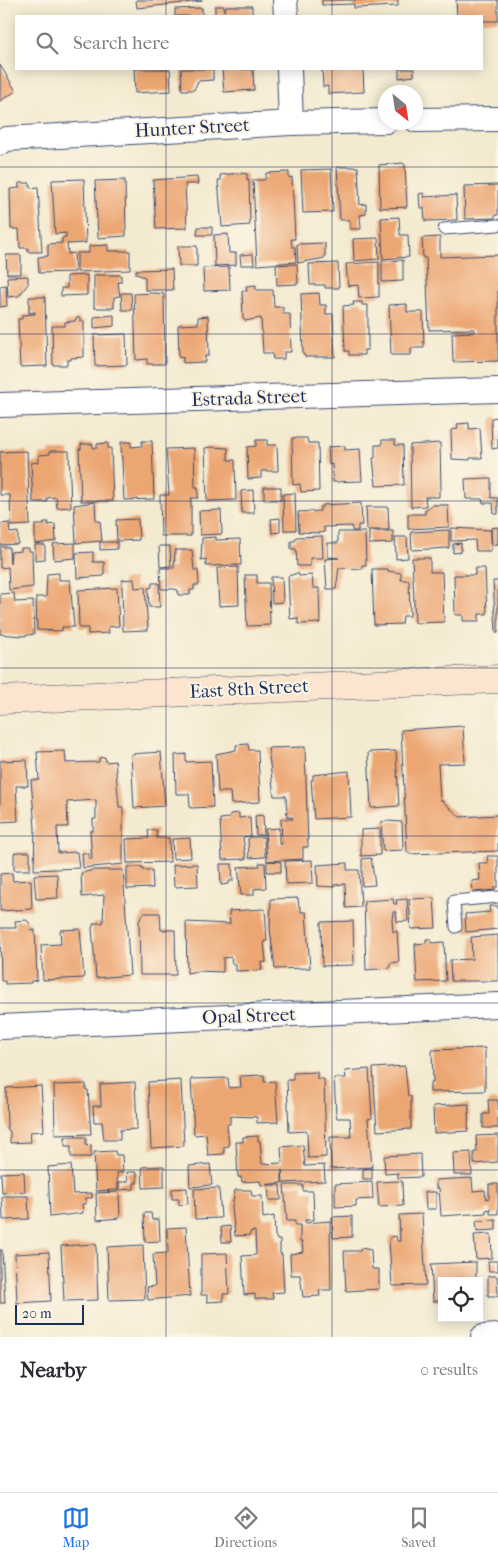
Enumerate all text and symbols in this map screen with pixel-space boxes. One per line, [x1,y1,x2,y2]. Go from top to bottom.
search box [15,15,483,70]
icon: search [33,29,61,57]
text: Search here [73,32,169,54]
north arrow [378,85,423,130]
street label: Hunter Street [134,114,250,142]
street label: Estrada Street [191,385,307,411]
street label: East 8th Street [189,675,309,703]
street label: Opal Street [202,1003,296,1029]
map controls [438,1277,483,1322]
button: locate [438,1277,483,1322]
scale bar [15,1302,84,1325]
text: 20 m [22,1305,52,1322]
text: Nearby [20,1358,86,1382]
text: 0 results [420,1360,478,1379]
tab: Map [62,1504,90,1551]
tab: Directions [214,1504,277,1551]
tab: Saved [401,1504,436,1551]

